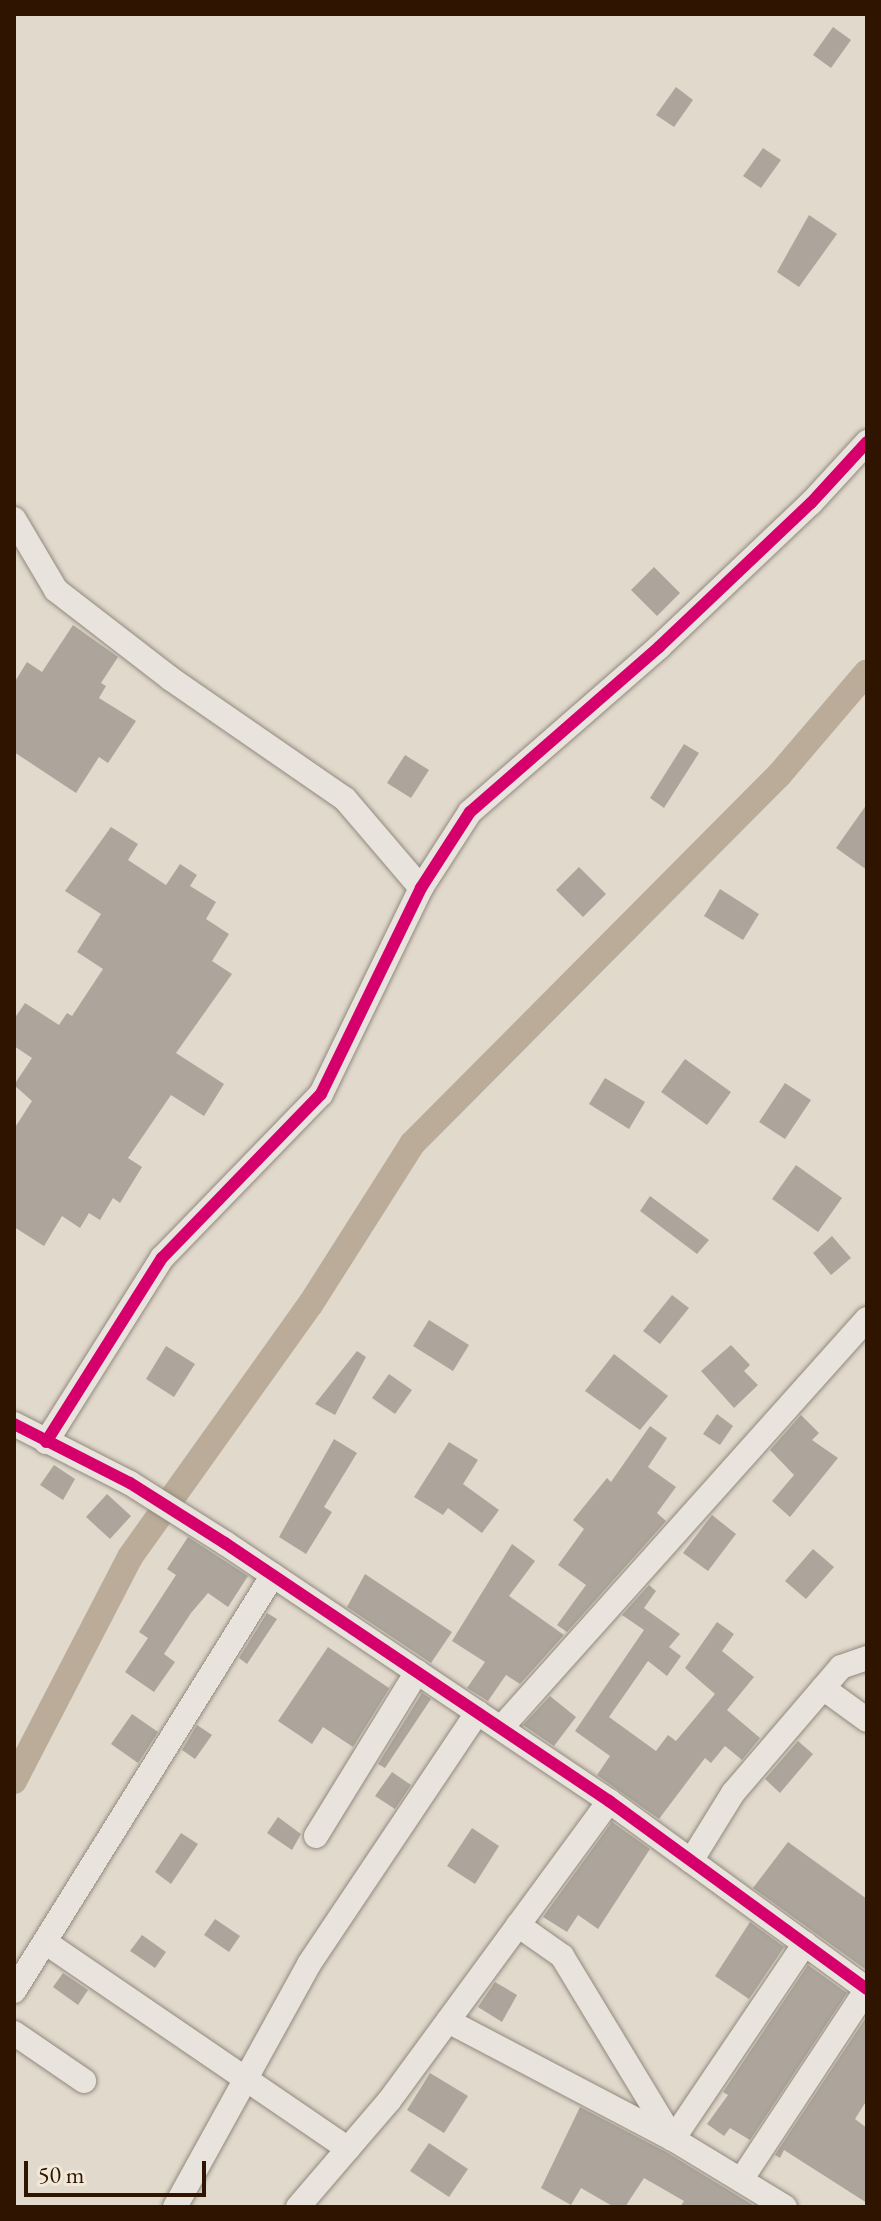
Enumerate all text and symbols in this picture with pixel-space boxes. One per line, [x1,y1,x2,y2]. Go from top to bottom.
scale bar [28,2145,210,2195]
text: 50 m [38,2159,85,2190]

